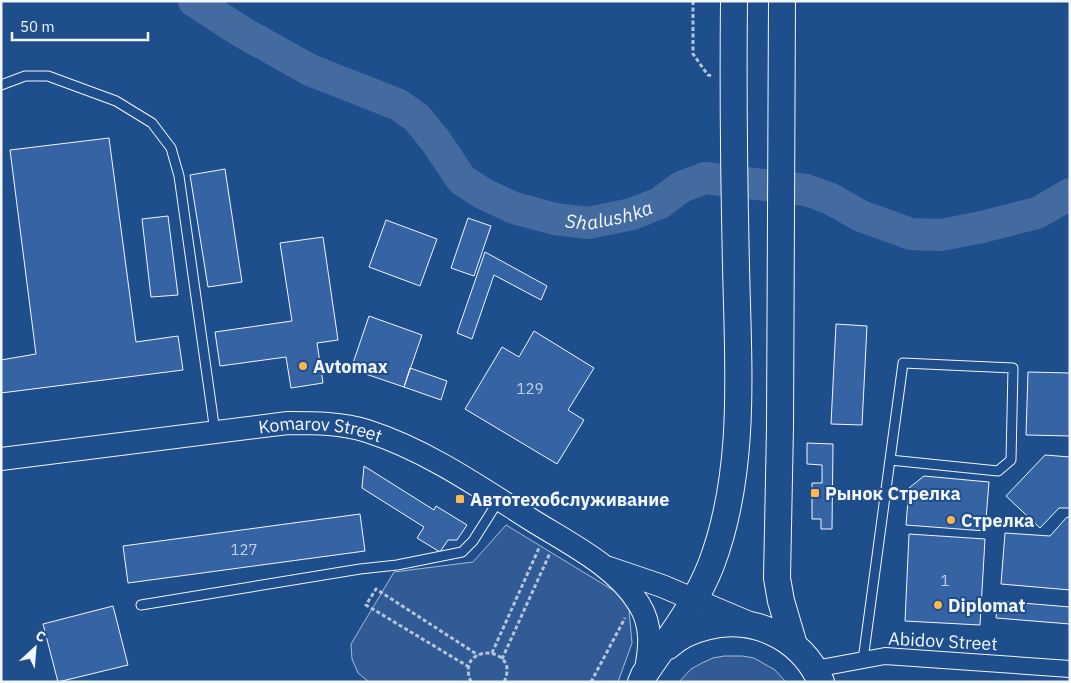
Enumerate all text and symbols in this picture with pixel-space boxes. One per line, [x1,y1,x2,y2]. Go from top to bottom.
scale bar [12,10,149,42]
text: 50 m [20,17,55,36]
water label: Shalushka [564,195,656,235]
place label: Avtomax [313,355,388,378]
marker: Avtomax [297,360,309,372]
house number: 129 [516,379,544,398]
street label: Komarov Street [257,411,386,447]
place label: Рынок Стрелка [825,482,961,505]
marker: Рынок Стрелка [809,487,821,499]
place label: Автотехобслуживание [470,488,669,511]
marker: Автотехобслуживание [454,493,466,505]
place label: Стрелка [961,509,1034,532]
marker: Стрелка [945,514,957,526]
house number: 127 [230,540,258,559]
house number: 1 [940,571,950,590]
place label: Diplomat [948,594,1025,617]
marker: Diplomat [932,599,944,611]
north arrow [10,623,60,673]
text: С [33,626,49,646]
street label: Abidov Street [888,627,998,655]

